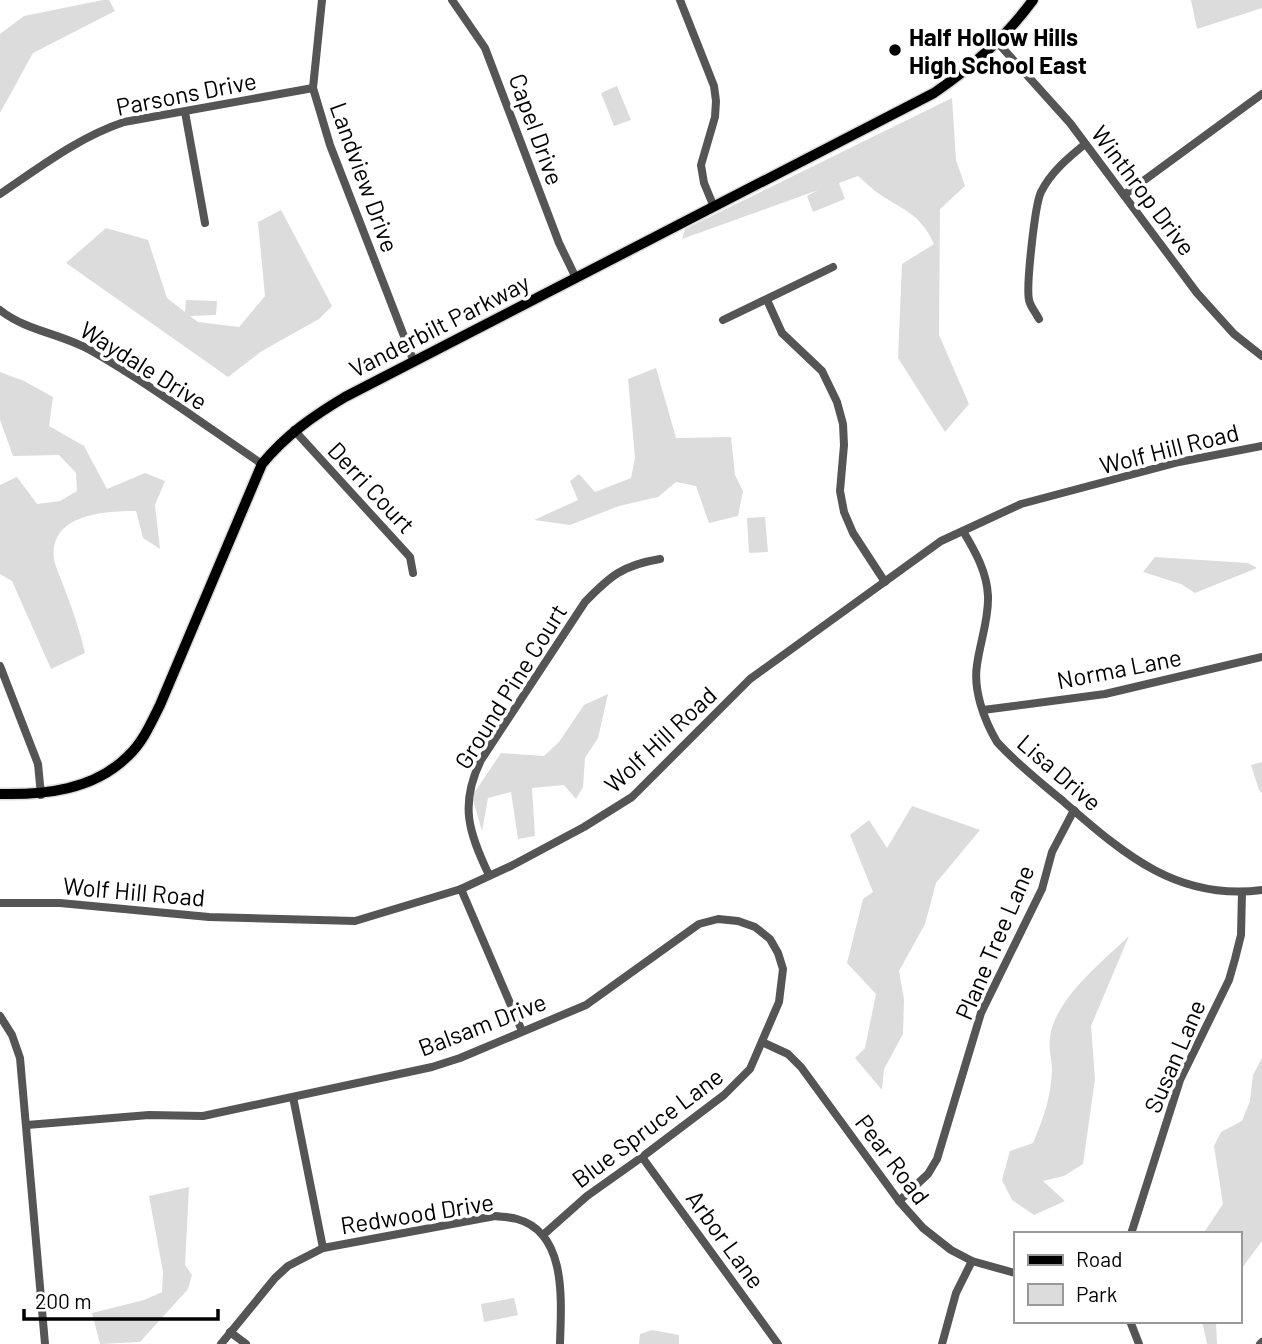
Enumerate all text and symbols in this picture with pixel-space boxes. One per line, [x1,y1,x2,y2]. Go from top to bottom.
place label: Half Hollow Hills High School East [909,22,1087,79]
marker: Half Hollow Hills High School East [887,42,903,58]
street label: Parsons Drive [113,65,259,121]
street label: Capel Drive [503,69,571,189]
street label: Landview Drive [324,98,406,256]
street label: Winthrop Drive [1086,119,1202,261]
street label: Vanderbilt Parkway [344,267,534,383]
street label: Waydale Drive [75,314,213,416]
street label: Wolf Hill Road [1096,417,1242,479]
street label: Derri Court [322,435,422,539]
street label: Ground Pine Court [448,598,572,774]
street label: Norma Lane [1054,642,1184,694]
street label: Wolf Hill Road [598,680,722,798]
street label: Lisa Drive [1012,728,1108,816]
street label: Plane Tree Lane [948,860,1040,1024]
street label: Wolf Hill Road [62,870,206,912]
street label: Balsam Drive [414,986,550,1062]
street label: Susan Lane [1137,995,1211,1117]
street label: Blue Spruce Lane [566,1061,728,1193]
street label: Pear Road [850,1108,936,1210]
street label: Arbor Lane [681,1184,771,1294]
street label: Redwood Drive [338,1187,496,1239]
legend [1014,1232,1241,1323]
text: Road [1076,1246,1122,1271]
scale bar [24,1278,219,1322]
text: Park [1076,1281,1117,1306]
text: 200 m [35,1288,92,1313]

